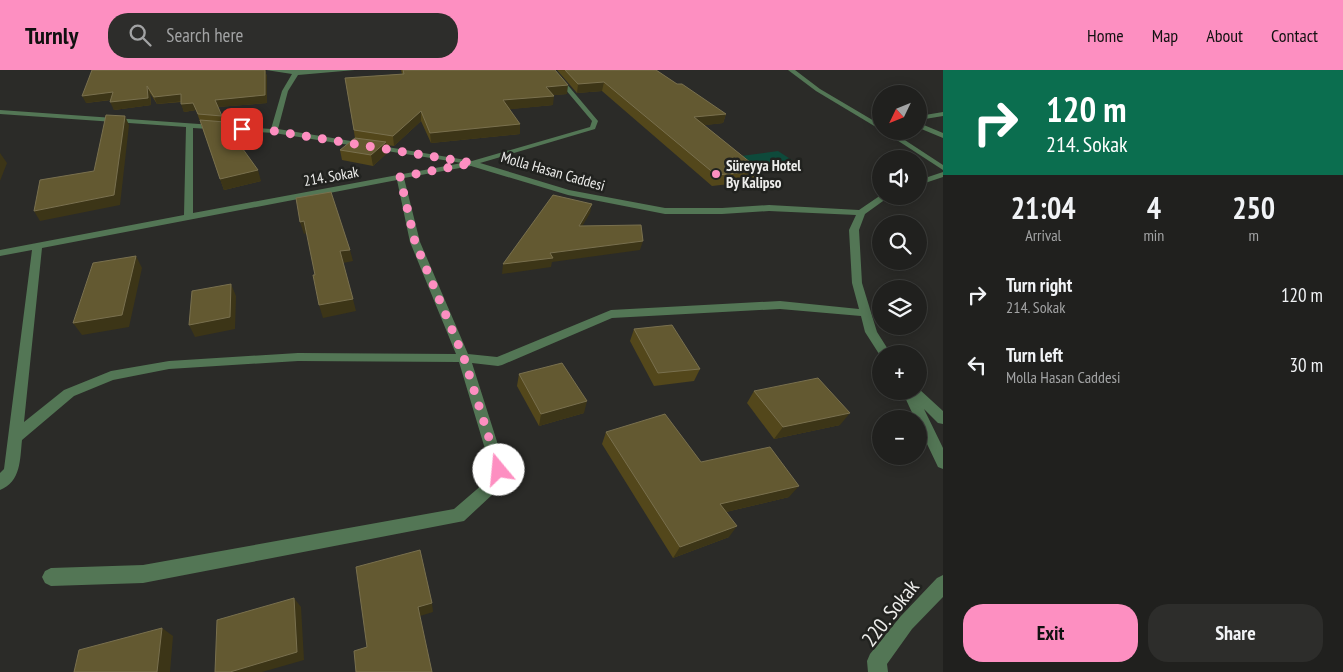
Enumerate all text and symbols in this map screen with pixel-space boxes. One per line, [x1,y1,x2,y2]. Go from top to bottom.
search box [108,13,458,58]
text: Turnly [25,20,78,51]
icon: search [126,21,154,49]
text: Search here [166,23,243,47]
text: Home [1087,24,1124,47]
text: Map [1152,24,1178,47]
text: About [1206,24,1243,47]
text: Contact [1271,24,1318,47]
north arrow [872,85,928,140]
map controls [872,85,927,465]
text: 120 m [1046,86,1127,132]
icon: right [963,90,1028,155]
pin [221,108,263,150]
icon: arrive [228,115,256,143]
text: 214. Sokak [1046,130,1128,158]
street label: Molla Hasan Caddesi [499,147,607,195]
button: sound [872,150,927,205]
place label: Süreyya Hotel By Kalipso [726,156,801,192]
street label: 214. Sokak [302,162,360,190]
marker: Süreyya Hotel By Kalipso [710,168,722,180]
text: 21:04 [1011,188,1076,227]
text: 4 [1147,188,1161,227]
text: 250 [1232,188,1275,227]
button: search [872,215,927,270]
text: Arrival [1025,225,1061,245]
text: min [1143,225,1164,245]
text: m [1248,225,1259,245]
text: Turn right [1006,273,1072,297]
button: layers [872,280,927,335]
icon: right [963,281,991,309]
text: 120 m [1281,283,1323,307]
text: 214. Sokak [1006,297,1065,317]
text: Turn left [1006,343,1063,367]
button: + [872,345,927,400]
icon: left [963,351,991,379]
text: 30 m [1290,353,1323,377]
text: Molla Hasan Caddesi [1006,367,1120,387]
button: − [872,410,927,465]
position arrow [472,443,524,495]
street label: 220. Sokak [855,574,925,652]
button: Exit [963,604,1138,662]
button: Share [1148,604,1323,662]

